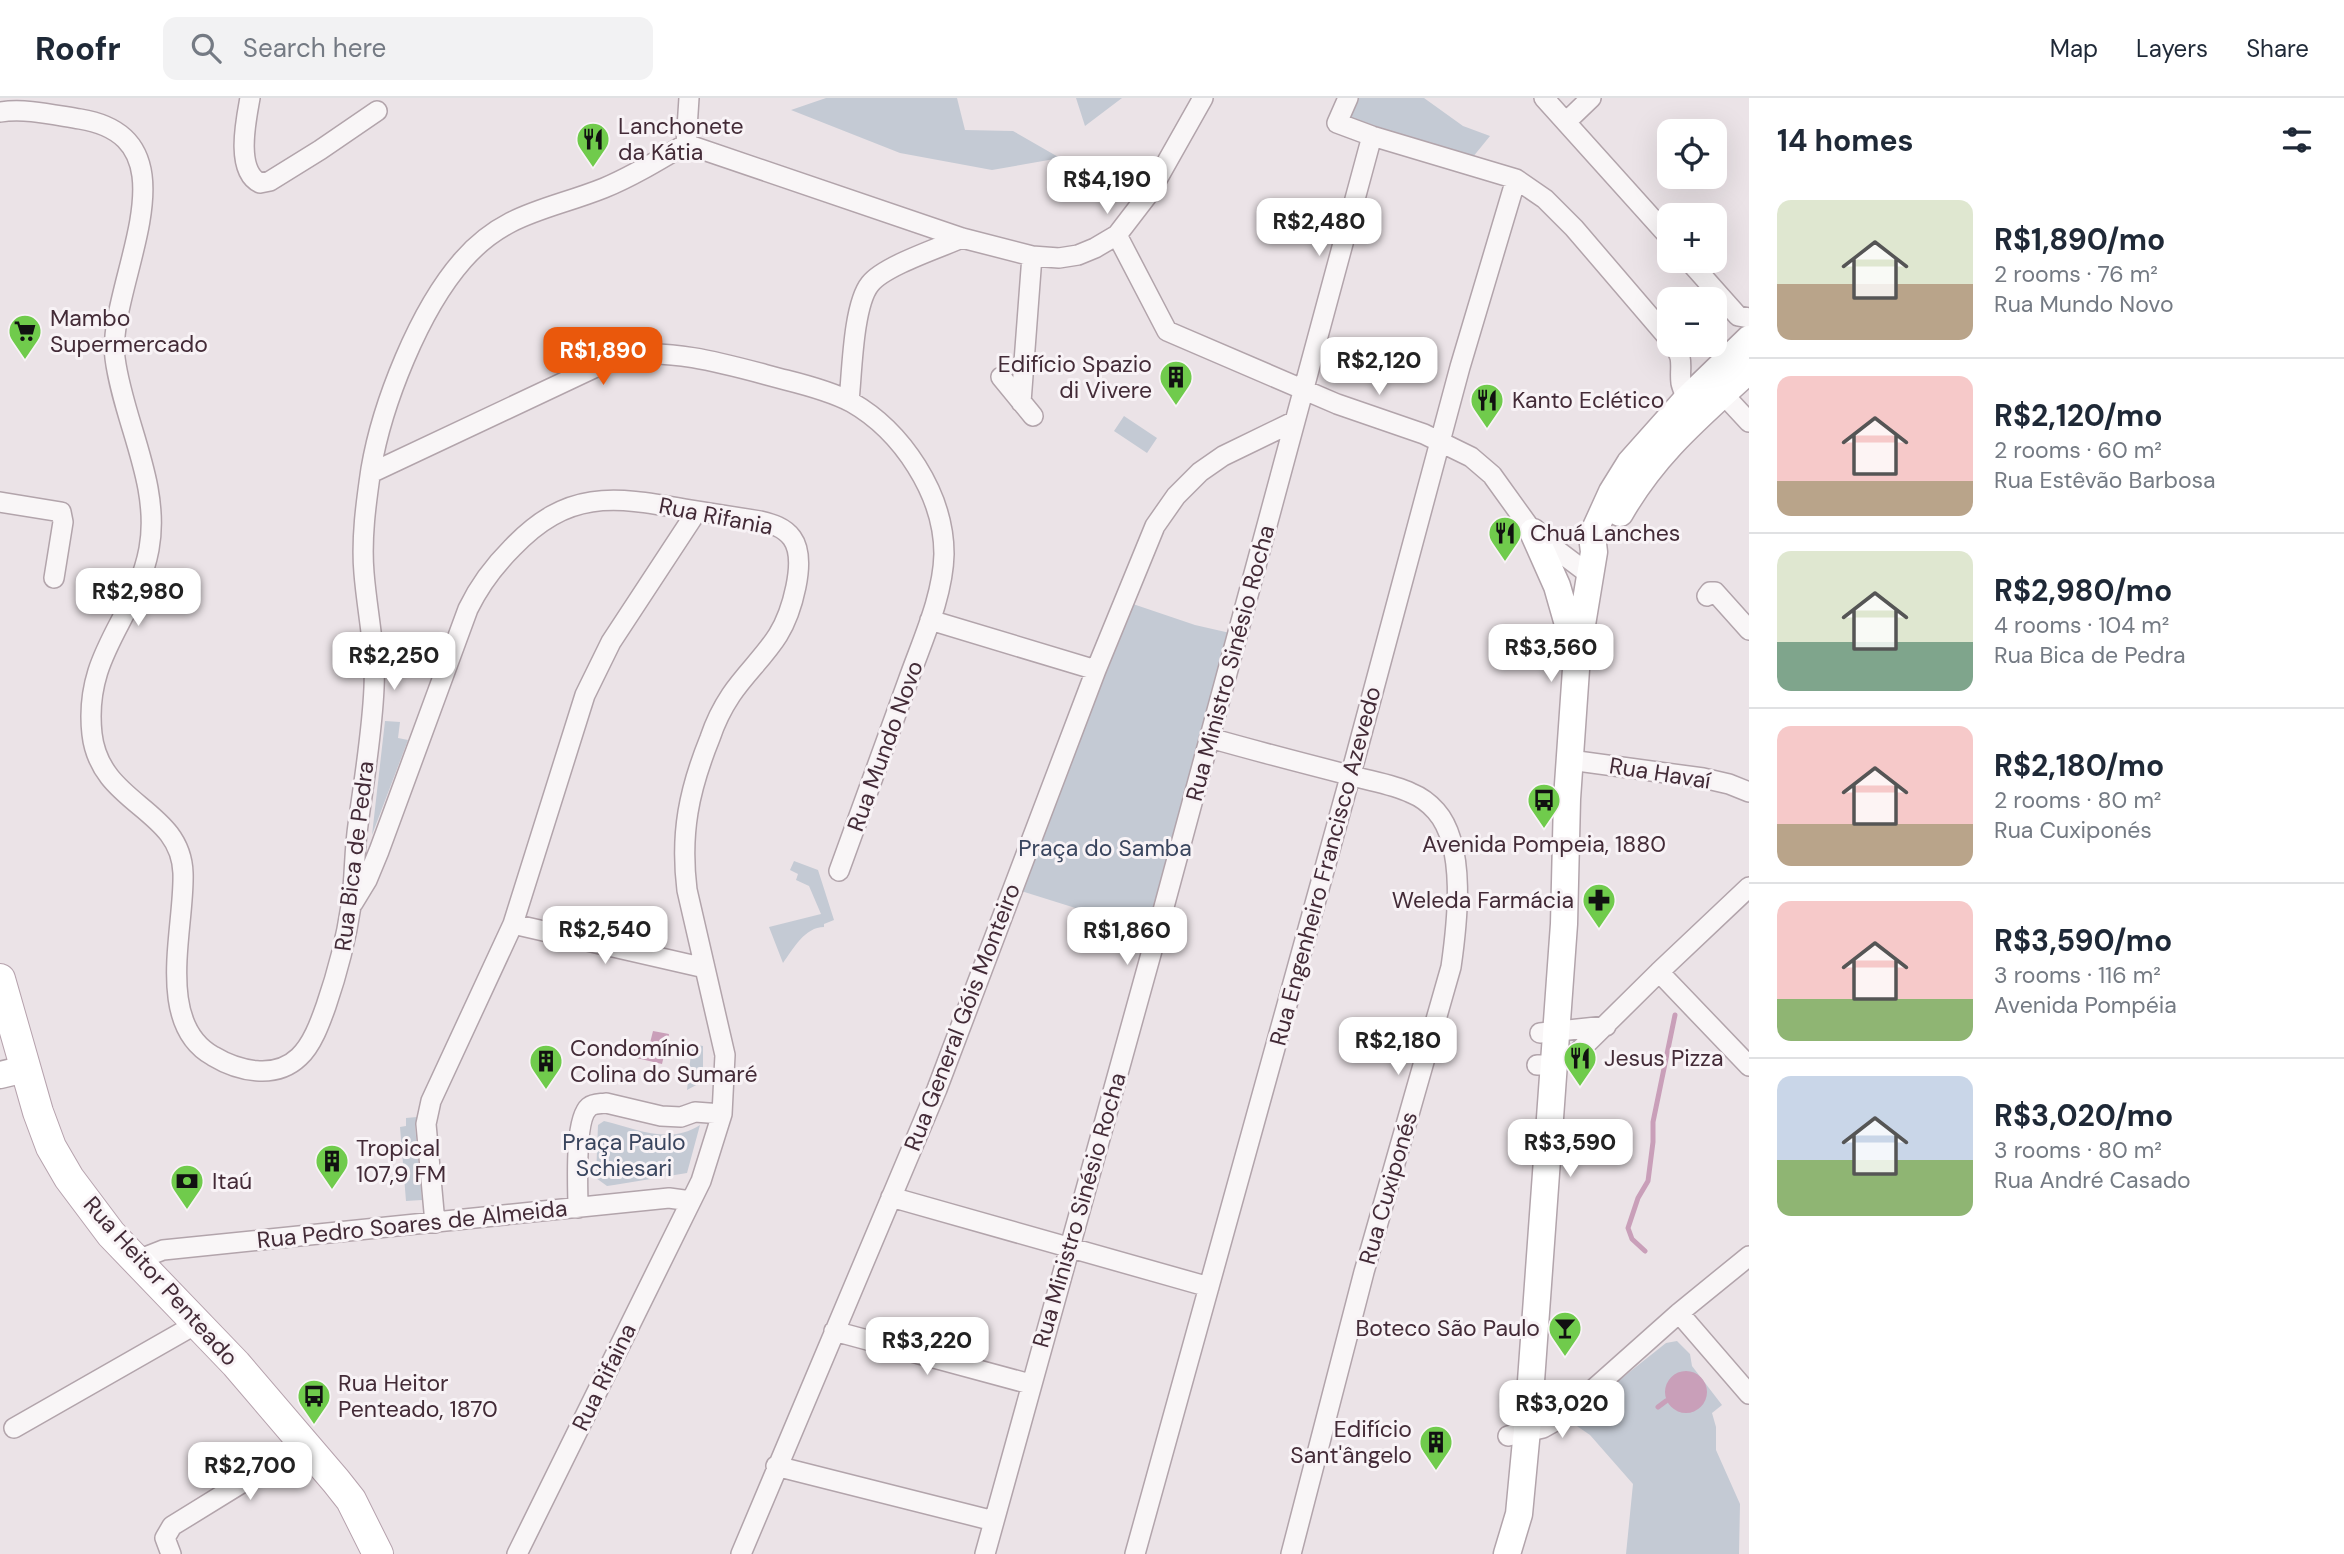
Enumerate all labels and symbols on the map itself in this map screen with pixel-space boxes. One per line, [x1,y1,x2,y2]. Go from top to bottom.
place label: Lanchonete da Kátia [618,111,744,167]
restaurant icon: Lanchonete da Kátia [574,120,612,169]
pin: R$4,190 [1042,156,1172,216]
pin: R$2,480 [1254,198,1384,258]
place label: Mambo Supermercado [50,303,208,359]
supermarket icon: Mambo Supermercado [6,312,44,361]
pin: R$1,890 [538,328,668,387]
pin: R$2,120 [1314,338,1444,397]
place label: Edifício Spazio di Vivere [998,349,1152,405]
building icon: Edifício Spazio di Vivere [1157,358,1195,407]
restaurant icon: Kanto Eclético [1468,381,1506,430]
place label: Kanto Eclético [1512,385,1664,415]
street label: Rua Rifania [656,490,776,542]
restaurant icon: Chuá Lanches [1486,514,1524,563]
place label: Chuá Lanches [1530,518,1680,548]
street label: Rua Ministro Sinésio Rocha [1179,522,1281,804]
pin: R$2,980 [73,568,203,628]
pin: R$3,560 [1486,624,1616,684]
pin: R$2,250 [329,632,459,692]
street label: Rua Mundo Novo [840,657,930,835]
street label: Rua Engenheiro Francisco Azevedo [1263,683,1387,1049]
street label: Rua Havaí [1607,750,1714,796]
street label: Rua Bica de Pedra [327,759,381,953]
bus stop icon: Avenida Pompeia, 1880 [1525,781,1563,830]
place label: Avenida Pompeia, 1880 [1422,829,1666,859]
park label: Praça do Samba [1018,833,1192,863]
street label: Rua General Góis Monteiro [897,879,1027,1155]
pharmacy icon: Weleda Farmácia [1580,881,1618,930]
place label: Weleda Farmácia [1392,885,1574,915]
pin: R$2,540 [540,906,670,966]
pin: R$1,860 [1062,908,1192,967]
pin: R$2,180 [1333,1018,1463,1077]
place label: Condomínio Colina do Sumaré [570,1033,757,1089]
restaurant icon: Jesus Pizza [1561,1039,1599,1088]
building icon: Condomínio Colina do Sumaré [527,1042,565,1091]
place label: Jesus Pizza [1604,1043,1723,1073]
street label: Rua Ministro Sinésio Rocha [1025,1069,1133,1351]
street label: Rua Cuxiponés [1352,1108,1424,1268]
pin: R$3,590 [1505,1119,1635,1179]
park label: Praça Paulo Schiesari [562,1127,686,1183]
place label: Tropical 107,9 FM [356,1133,446,1189]
building icon: Tropical 107,9 FM [313,1142,351,1191]
bank icon: Itaú [168,1162,206,1211]
place label: Itaú [212,1166,252,1196]
street label: Rua Heitor Penteado [77,1190,245,1372]
street label: Rua Pedro Soares de Almeida [255,1193,569,1255]
bar icon: Boteco São Paulo [1546,1309,1584,1358]
place label: Boteco São Paulo [1355,1313,1540,1343]
street label: Rua Rifaina [565,1318,643,1436]
pin: R$3,220 [862,1318,992,1377]
place label: Rua Heitor Penteado, 1870 [338,1368,498,1424]
bus stop icon: Rua Heitor Penteado, 1870 [295,1377,333,1426]
pin: R$3,020 [1497,1380,1627,1440]
place label: Edifício Sant'ângelo [1290,1414,1412,1470]
building icon: Edifício Sant'ângelo [1417,1423,1455,1472]
pin: R$2,700 [185,1442,315,1502]

